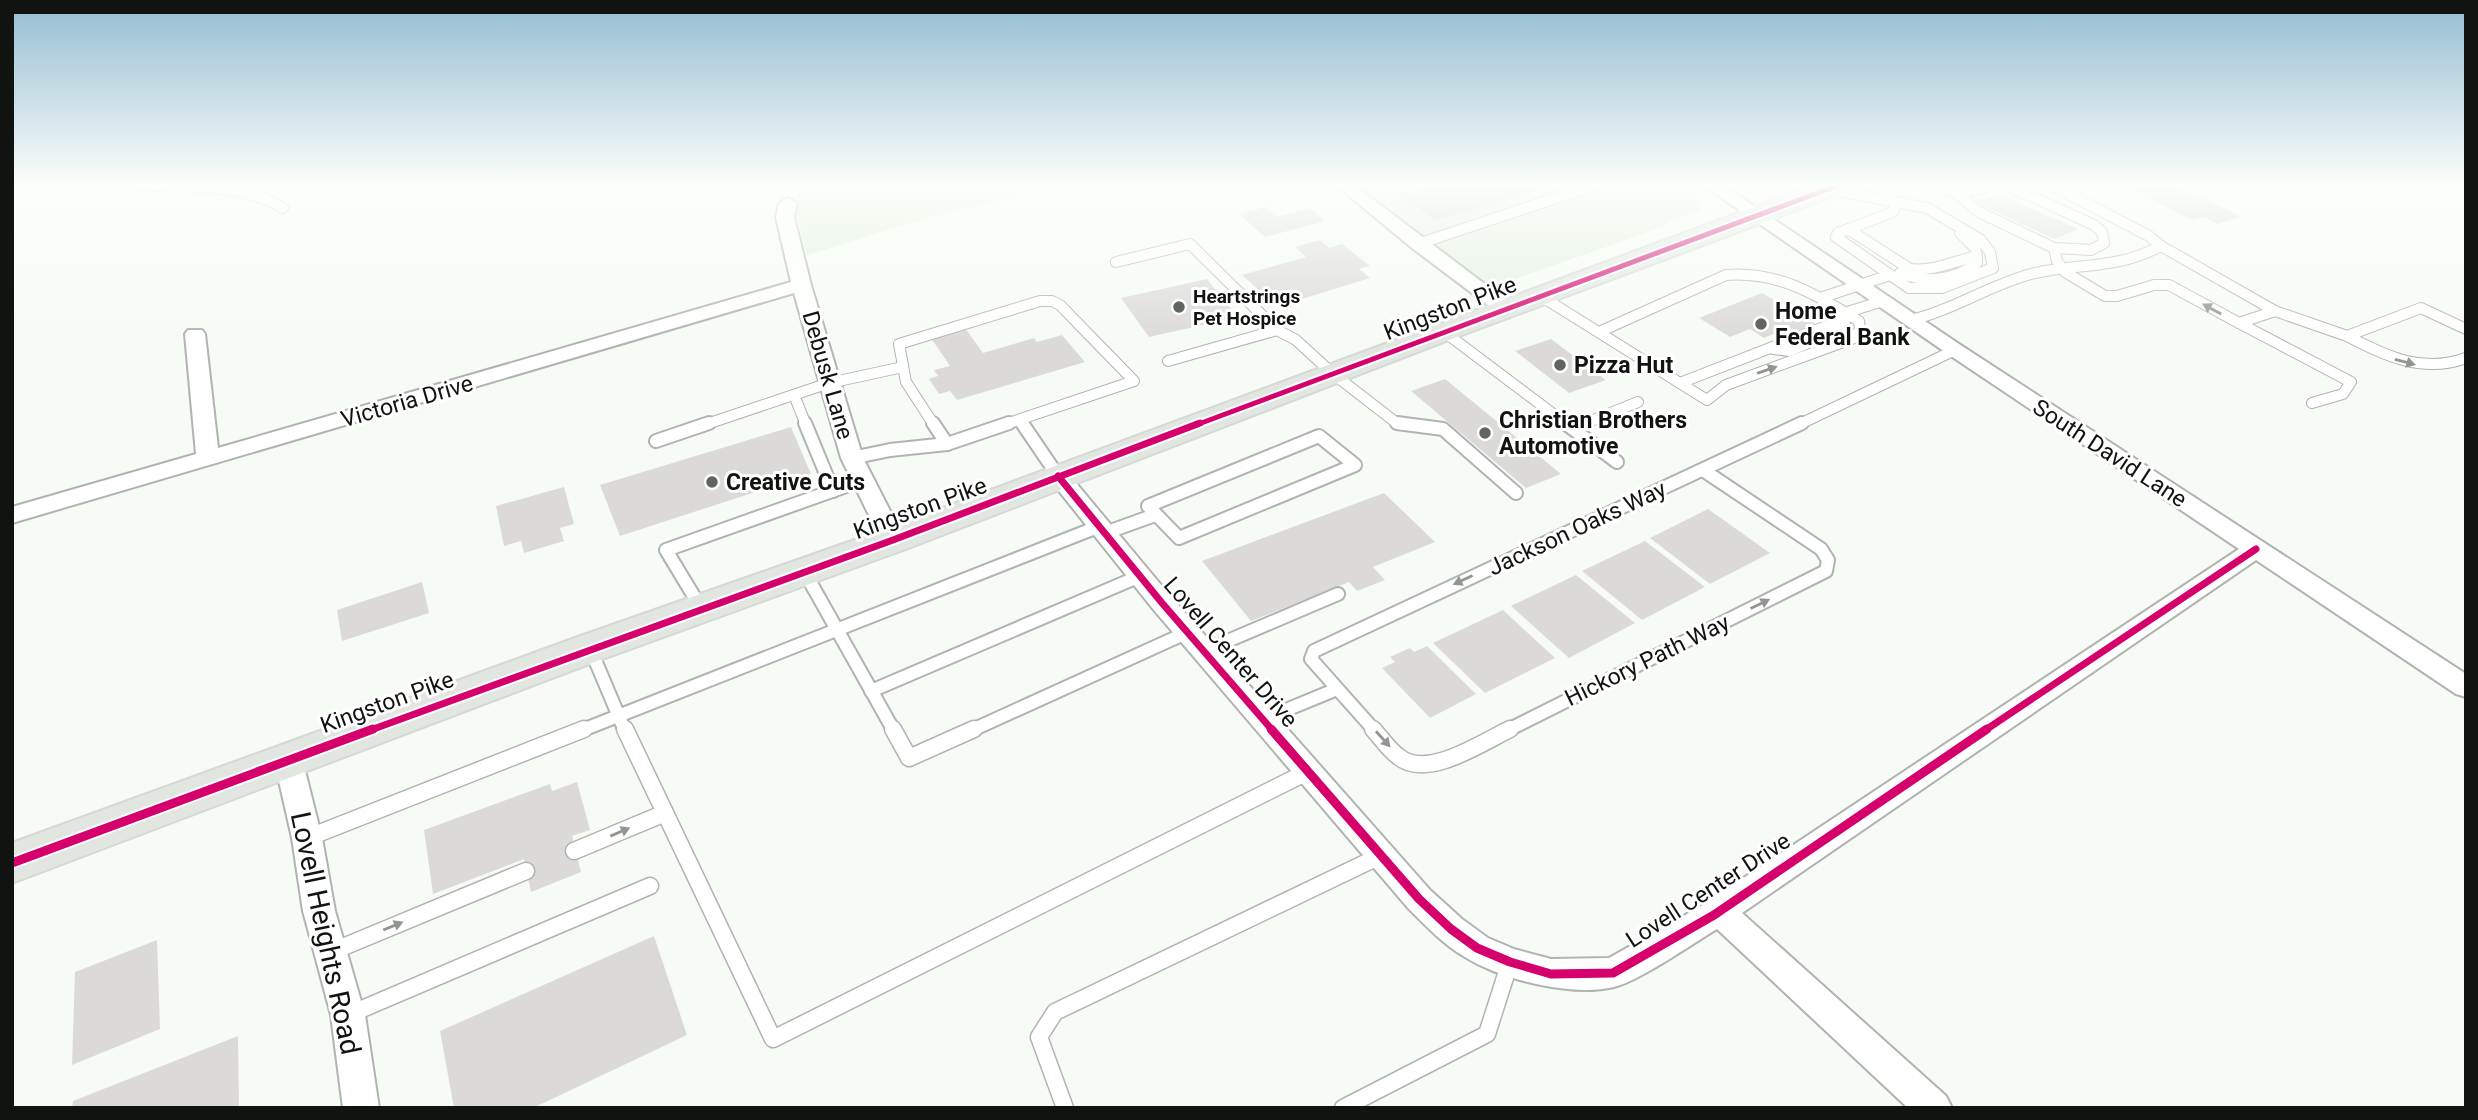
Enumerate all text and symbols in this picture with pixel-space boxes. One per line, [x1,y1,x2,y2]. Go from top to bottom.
street label: Kingston Pike [1380,271,1520,346]
place label: Heartstrings Pet Hospice [1193,285,1300,330]
place label: Home Federal Bank [1775,298,1910,351]
marker: Heartstrings Pet Hospice [1171,299,1187,315]
one-way arrow [2203,303,2222,315]
street label: Debusk Lane [796,308,859,442]
marker: Home Federal Bank [1753,316,1769,332]
place label: Pizza Hut [1574,352,1673,379]
marker: Pizza Hut [1552,357,1568,373]
one-way arrow [2394,357,2416,368]
one-way arrow [1757,364,1778,375]
street label: Victoria Drive [338,370,476,433]
street label: South David Lane [2028,394,2192,513]
place label: Christian Brothers Automotive [1499,407,1687,460]
marker: Christian Brothers Automotive [1477,425,1493,441]
place label: Creative Cuts [726,469,865,496]
street label: Kingston Pike [850,472,991,545]
marker: Creative Cuts [704,474,720,490]
street label: Jackson Oaks Way [1484,475,1671,581]
street label: Lovell Center Drive [1158,572,1303,733]
one-way arrow [1453,575,1474,586]
one-way arrow [1750,598,1770,610]
street label: Hickory Path Way [1561,609,1734,712]
street label: Kingston Pike [317,666,458,739]
one-way arrow [1374,730,1390,747]
street label: Lovell Heights Road [284,809,367,1057]
one-way arrow [609,826,630,837]
street label: Lovell Center Drive [1621,827,1795,954]
one-way arrow [383,920,404,931]

